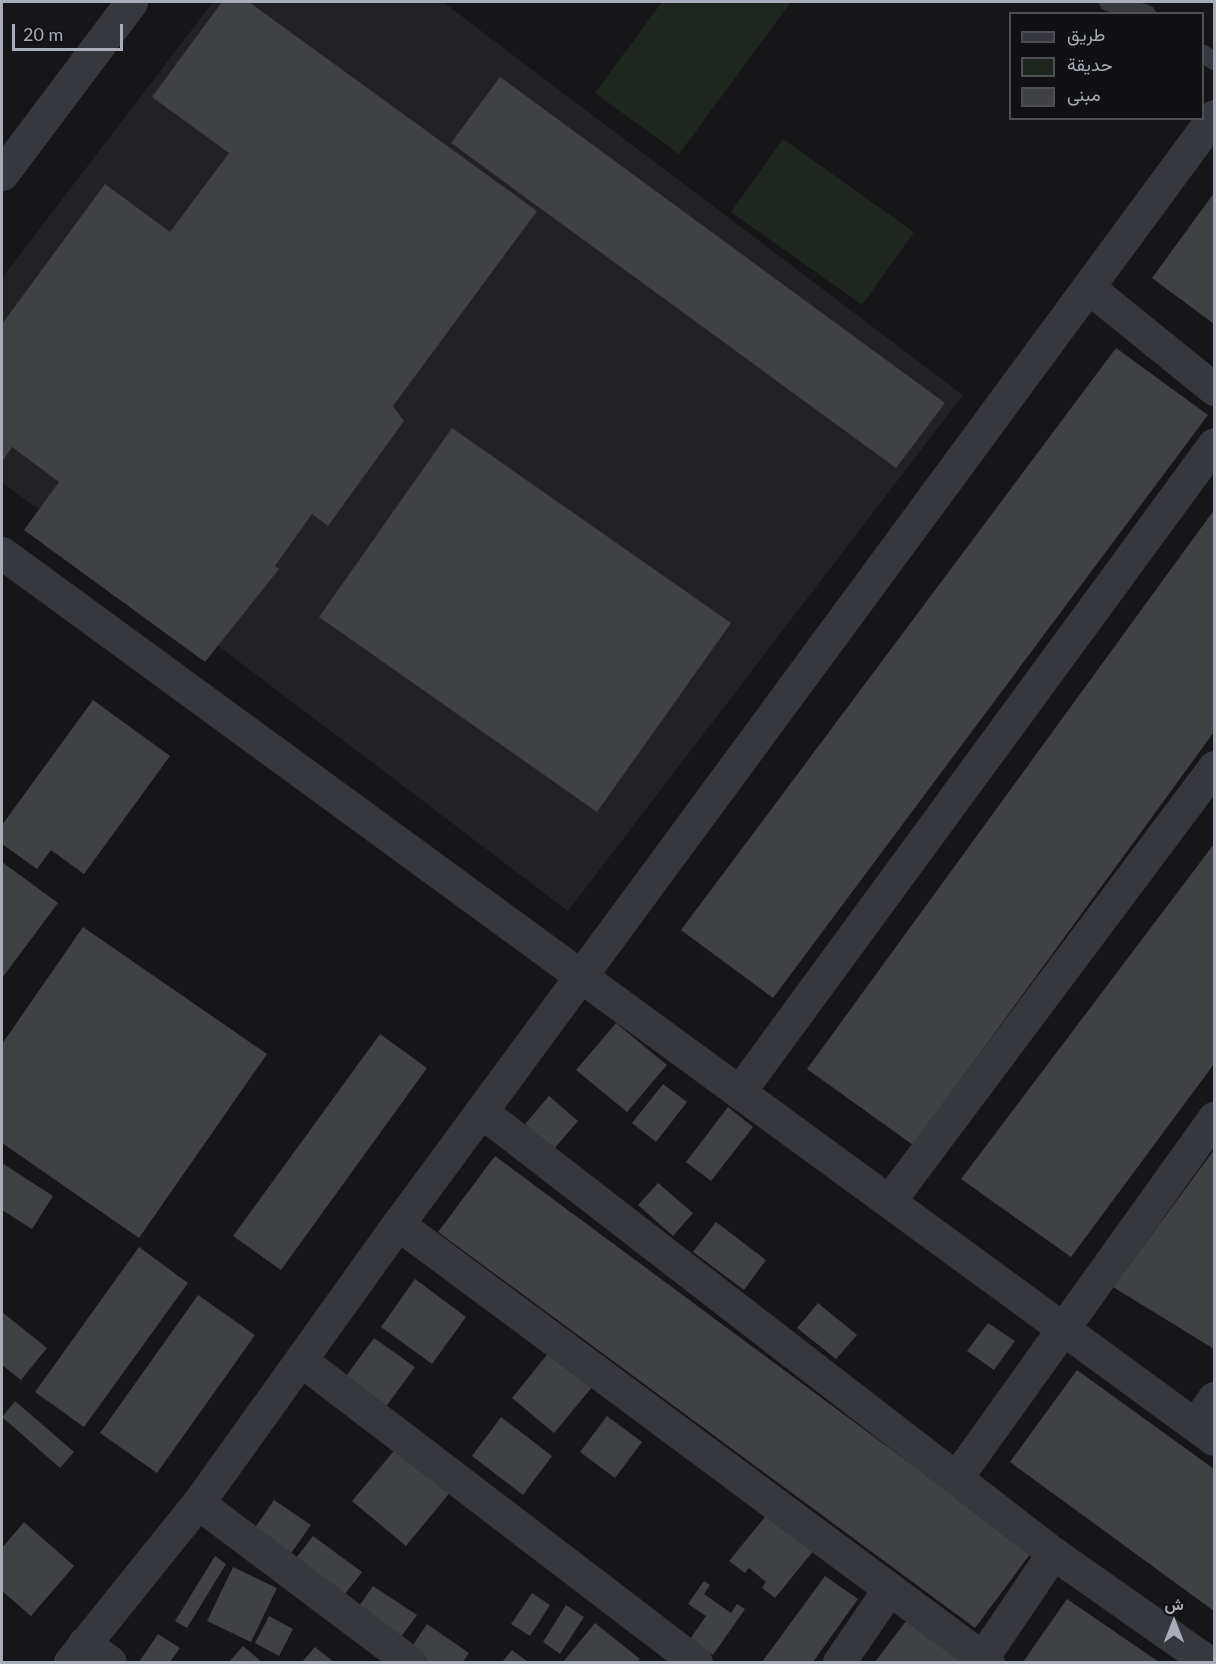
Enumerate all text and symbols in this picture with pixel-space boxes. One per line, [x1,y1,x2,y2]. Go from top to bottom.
scale bar [15,12,126,50]
legend [1009,12,1204,120]
text: 20 m [23,23,63,45]
text: طريق [1067,23,1105,45]
text: حديقة [1067,53,1113,75]
text: مبنى [1067,83,1101,105]
north arrow [1144,1592,1204,1652]
text: ش [1164,1594,1184,1613]

